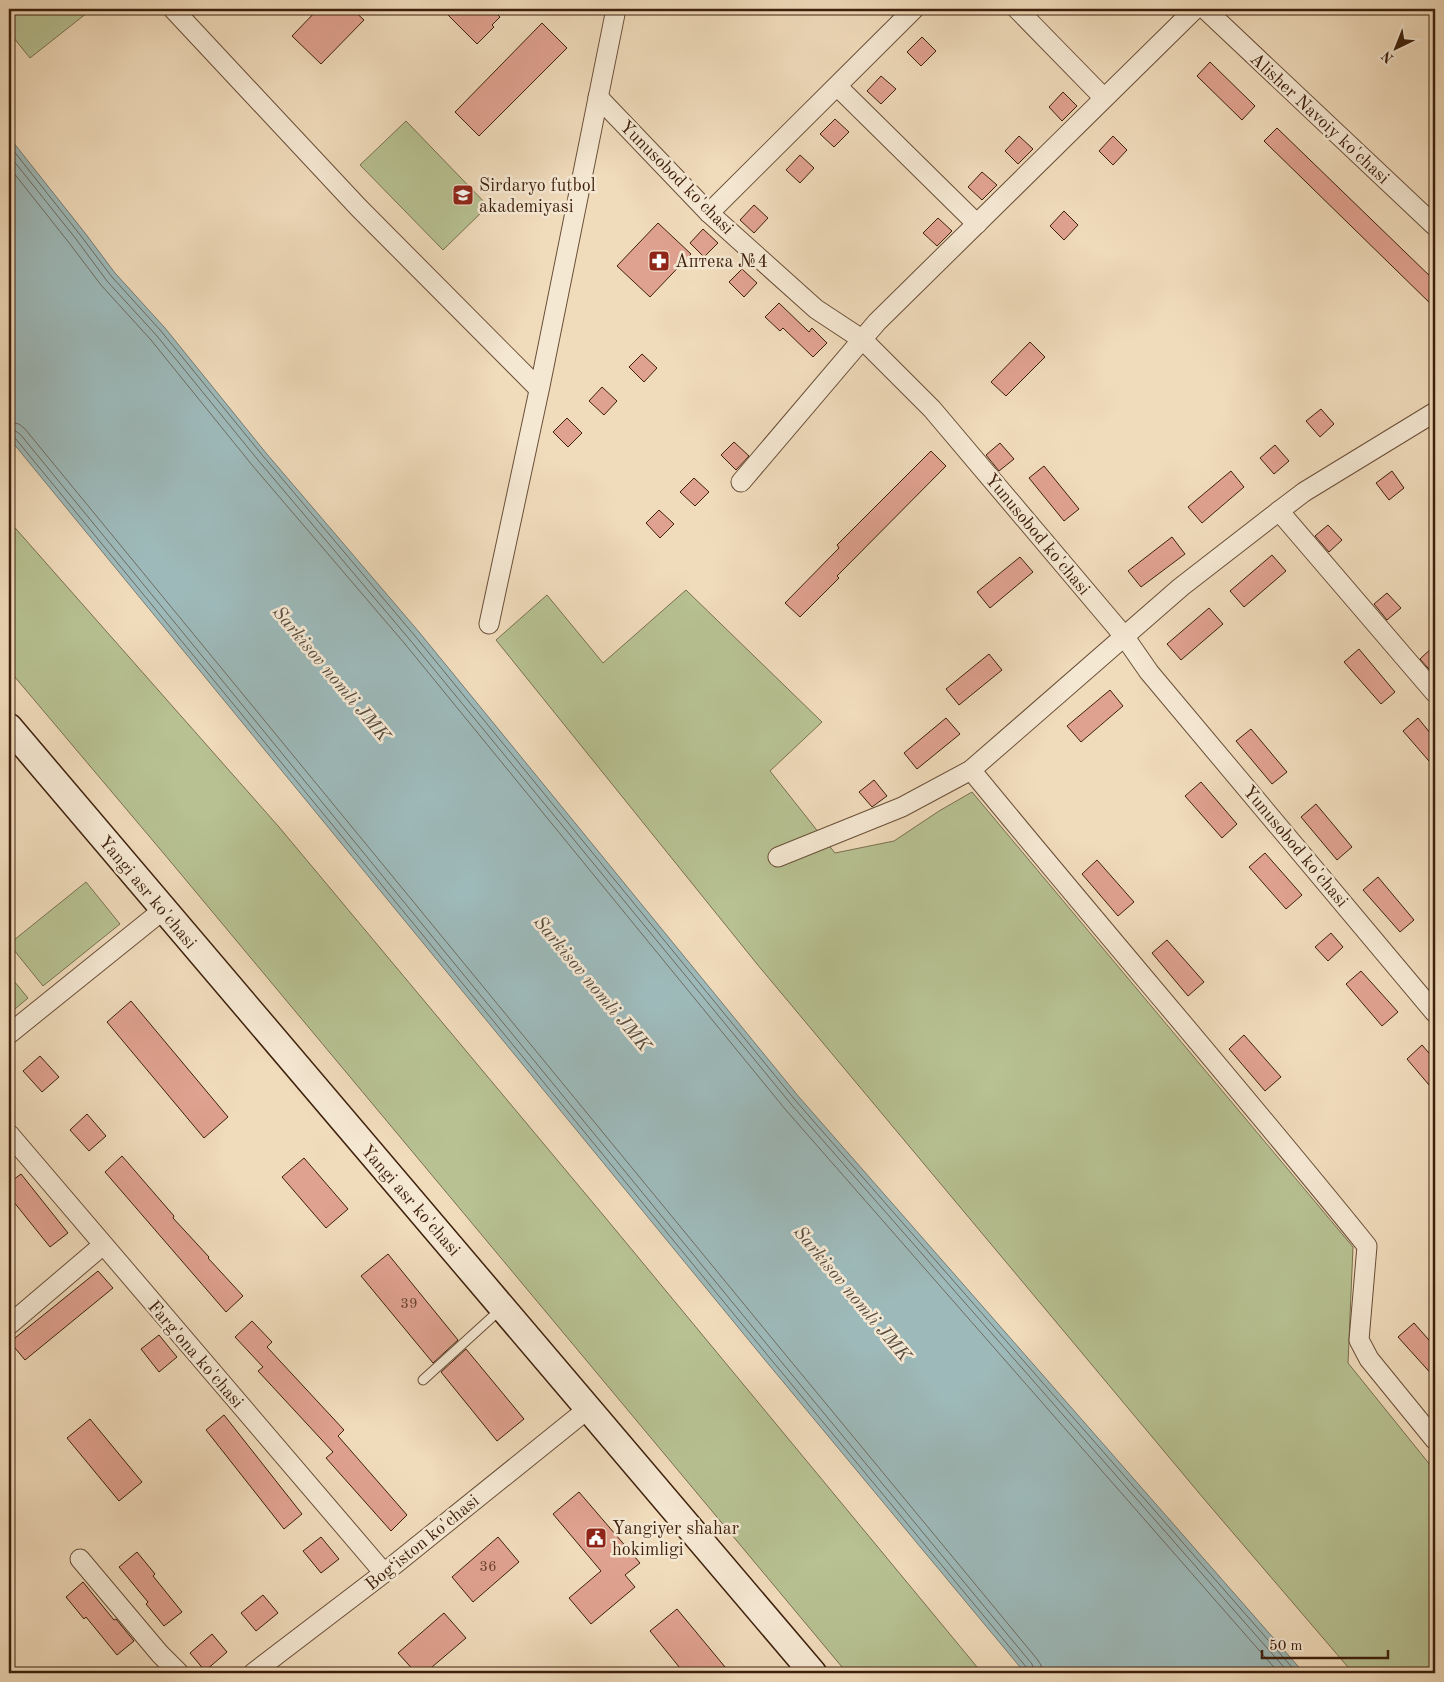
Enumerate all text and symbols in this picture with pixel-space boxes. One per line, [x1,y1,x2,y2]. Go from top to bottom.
north arrow [1372,22,1422,72]
street label: Alisher Navoiy ko'chasi [1246,48,1394,188]
street label: Yunusobod ko'chasi [616,117,737,238]
place label: Sirdaryo futbol akademiyasi [479,177,596,216]
school or university icon: Sirdaryo futbol akademiyasi [451,183,475,207]
pharmacy icon: Аптека №4 [647,249,671,273]
place label: Аптека №4 [675,253,768,271]
street label: Yunusobod ko'chasi [981,470,1093,599]
water label: Sarkisov nomli JMK [268,603,394,748]
street label: Yunusobod ko'chasi [1239,782,1351,911]
street label: Yangi asr ko'chasi [95,833,200,953]
water label: Sarkisov nomli JMK [529,913,655,1058]
street label: Yangi asr ko'chasi [357,1141,463,1260]
water label: Sarkisov nomli JMK [789,1223,915,1368]
house number: 39 [400,1297,418,1312]
street label: Farg'ona ko'chasi [144,1298,247,1412]
street label: Bog‘iston ko'chasi [362,1491,483,1594]
place label: Yangiyer shahar hokimligi [612,1520,740,1559]
public building icon: Yangiyer shahar hokimligi [584,1526,608,1550]
house number: 36 [479,1560,497,1575]
scale bar [1262,1627,1388,1659]
text: 50 m [1269,1639,1303,1654]

